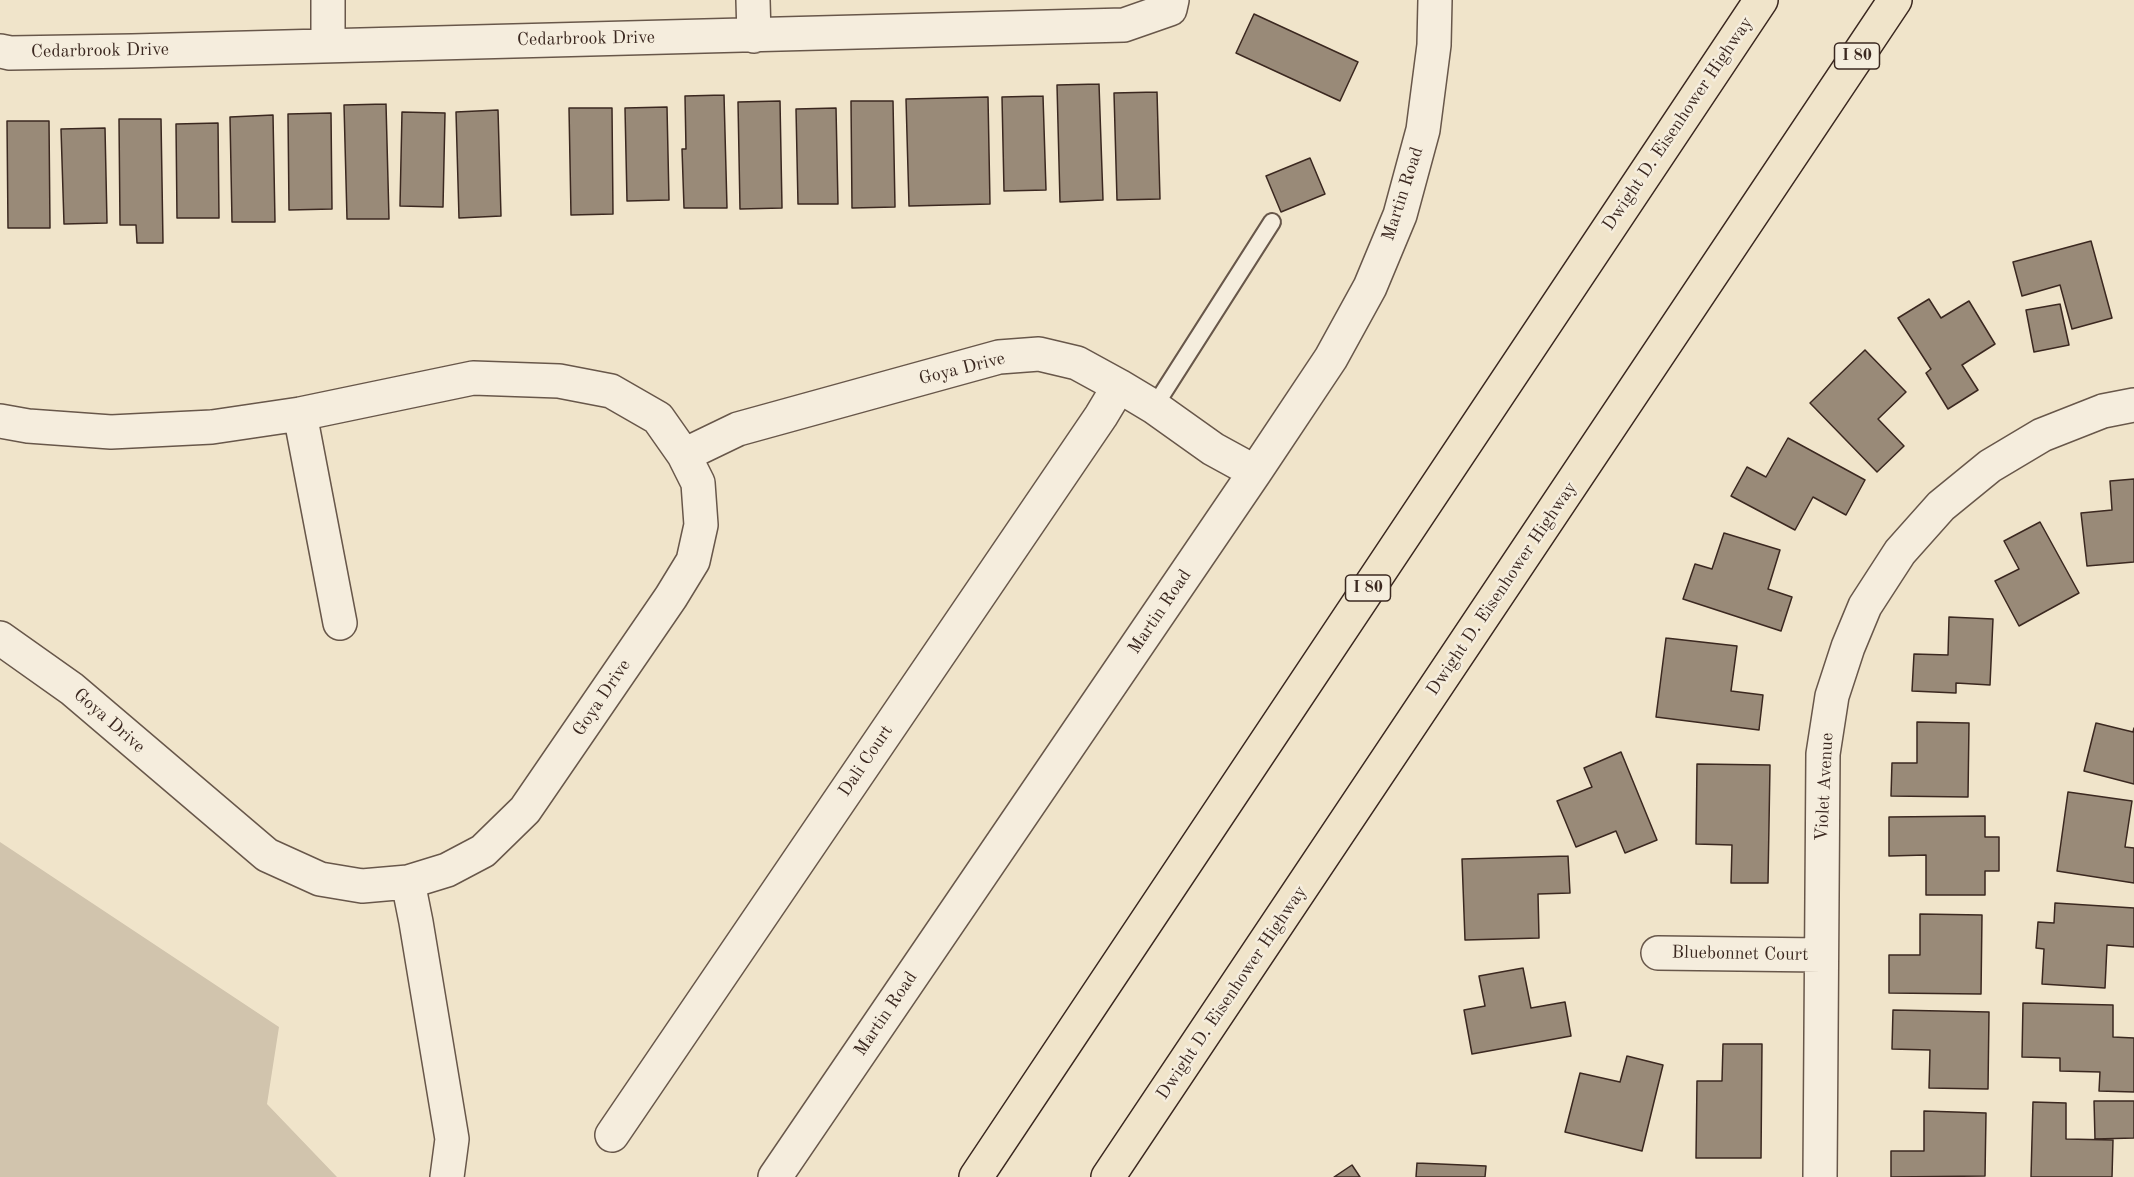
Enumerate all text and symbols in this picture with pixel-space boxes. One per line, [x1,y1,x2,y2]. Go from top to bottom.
street label: Dwight D. Eisenhower Highway [1598,13,1758,235]
street label: Cedarbrook Drive [517,27,655,51]
street label: Cedarbrook Drive [31,39,169,63]
road number: I 80 [1834,43,1880,69]
street label: Martin Road [1378,144,1428,244]
street label: Goya Drive [917,348,1007,390]
street label: Dwight D. Eisenhower Highway [1422,478,1582,700]
street label: Martin Road [1124,566,1196,658]
road number: I 80 [1346,575,1390,601]
street label: Goya Drive [568,655,636,741]
street label: Goya Drive [69,684,149,758]
street label: Dali Court [834,721,898,801]
street label: Violet Avenue [1811,732,1839,842]
street label: Dwight D. Eisenhower Highway [1152,882,1312,1104]
street label: Bluebonnet Court [1671,942,1809,966]
street label: Martin Road [850,968,922,1060]

